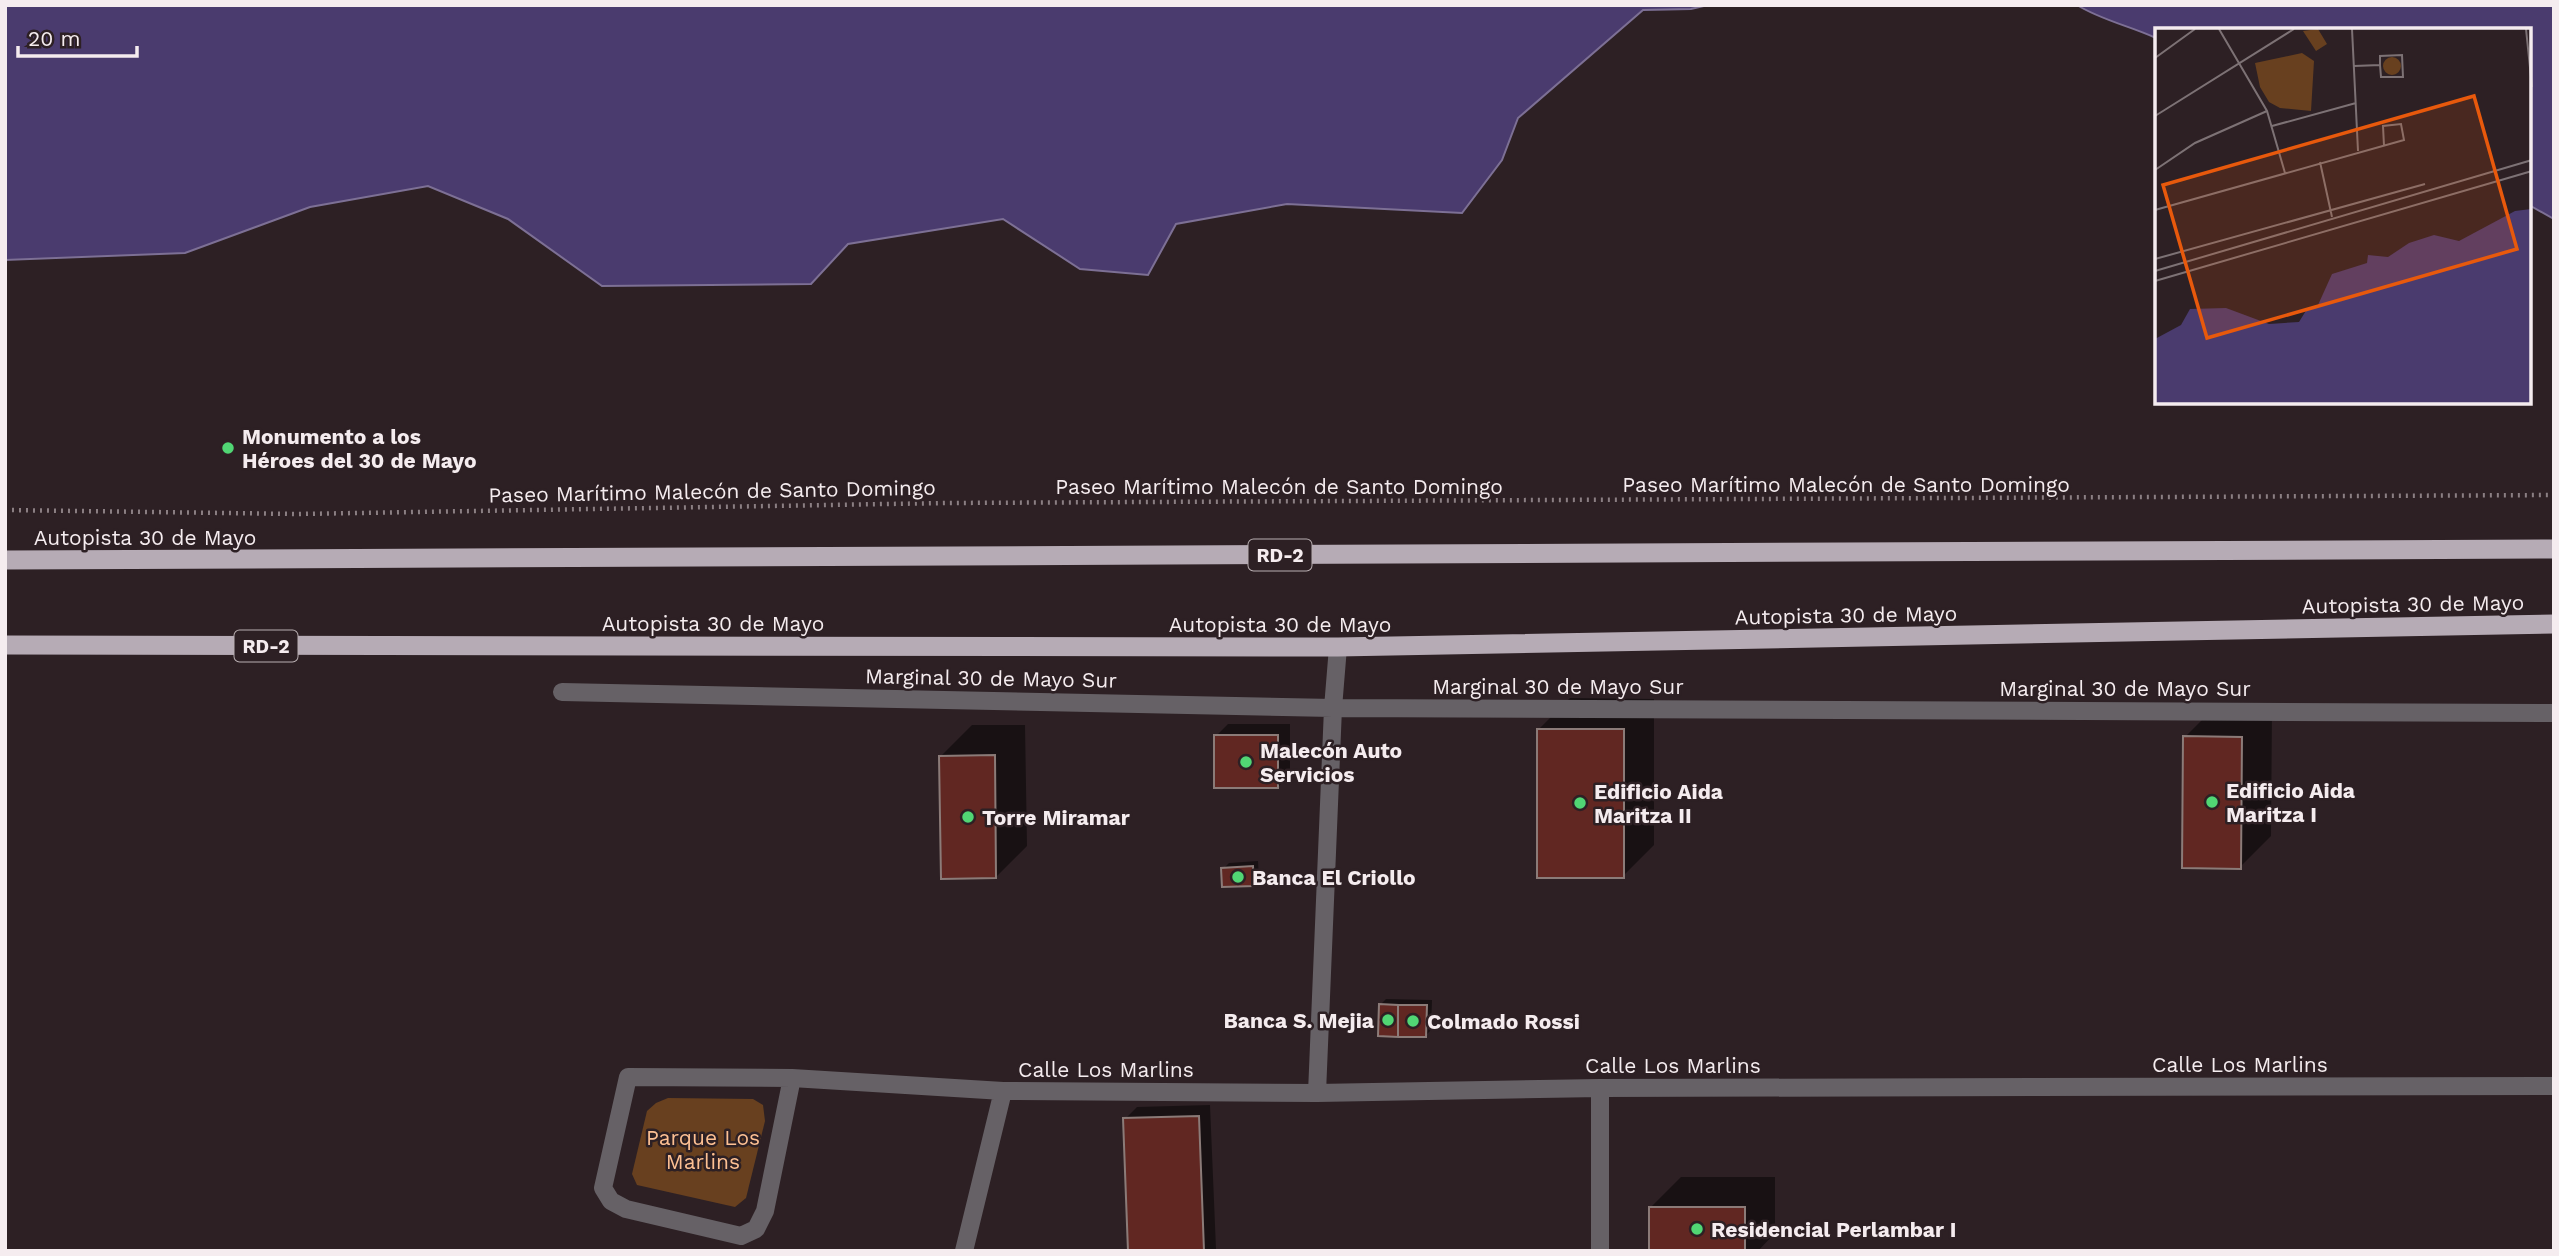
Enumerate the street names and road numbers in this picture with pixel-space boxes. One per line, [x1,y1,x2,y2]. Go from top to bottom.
street label: Paseo Marítimo Malecón de Santo Domingo [1622,472,2070,497]
street label: Paseo Marítimo Malecón de Santo Domingo [1055,474,1503,499]
street label: Paseo Marítimo Malecón de Santo Domingo [488,475,936,507]
street label: Autopista 30 de Mayo [34,525,256,550]
road number: RD-2 [1248,540,1312,570]
street label: Autopista 30 de Mayo [2301,590,2525,618]
street label: Autopista 30 de Mayo [1734,601,1958,629]
street label: Autopista 30 de Mayo [602,611,824,636]
street label: Autopista 30 de Mayo [1169,612,1391,637]
road number: RD-2 [234,631,298,662]
street label: Marginal 30 de Mayo Sur [865,663,1117,693]
street label: Marginal 30 de Mayo Sur [1432,674,1684,699]
street label: Marginal 30 de Mayo Sur [1999,676,2251,701]
street label: Calle Los Marlins [2152,1052,2328,1077]
street label: Calle Los Marlins [1585,1053,1761,1078]
street label: Calle Los Marlins [1018,1057,1194,1082]

